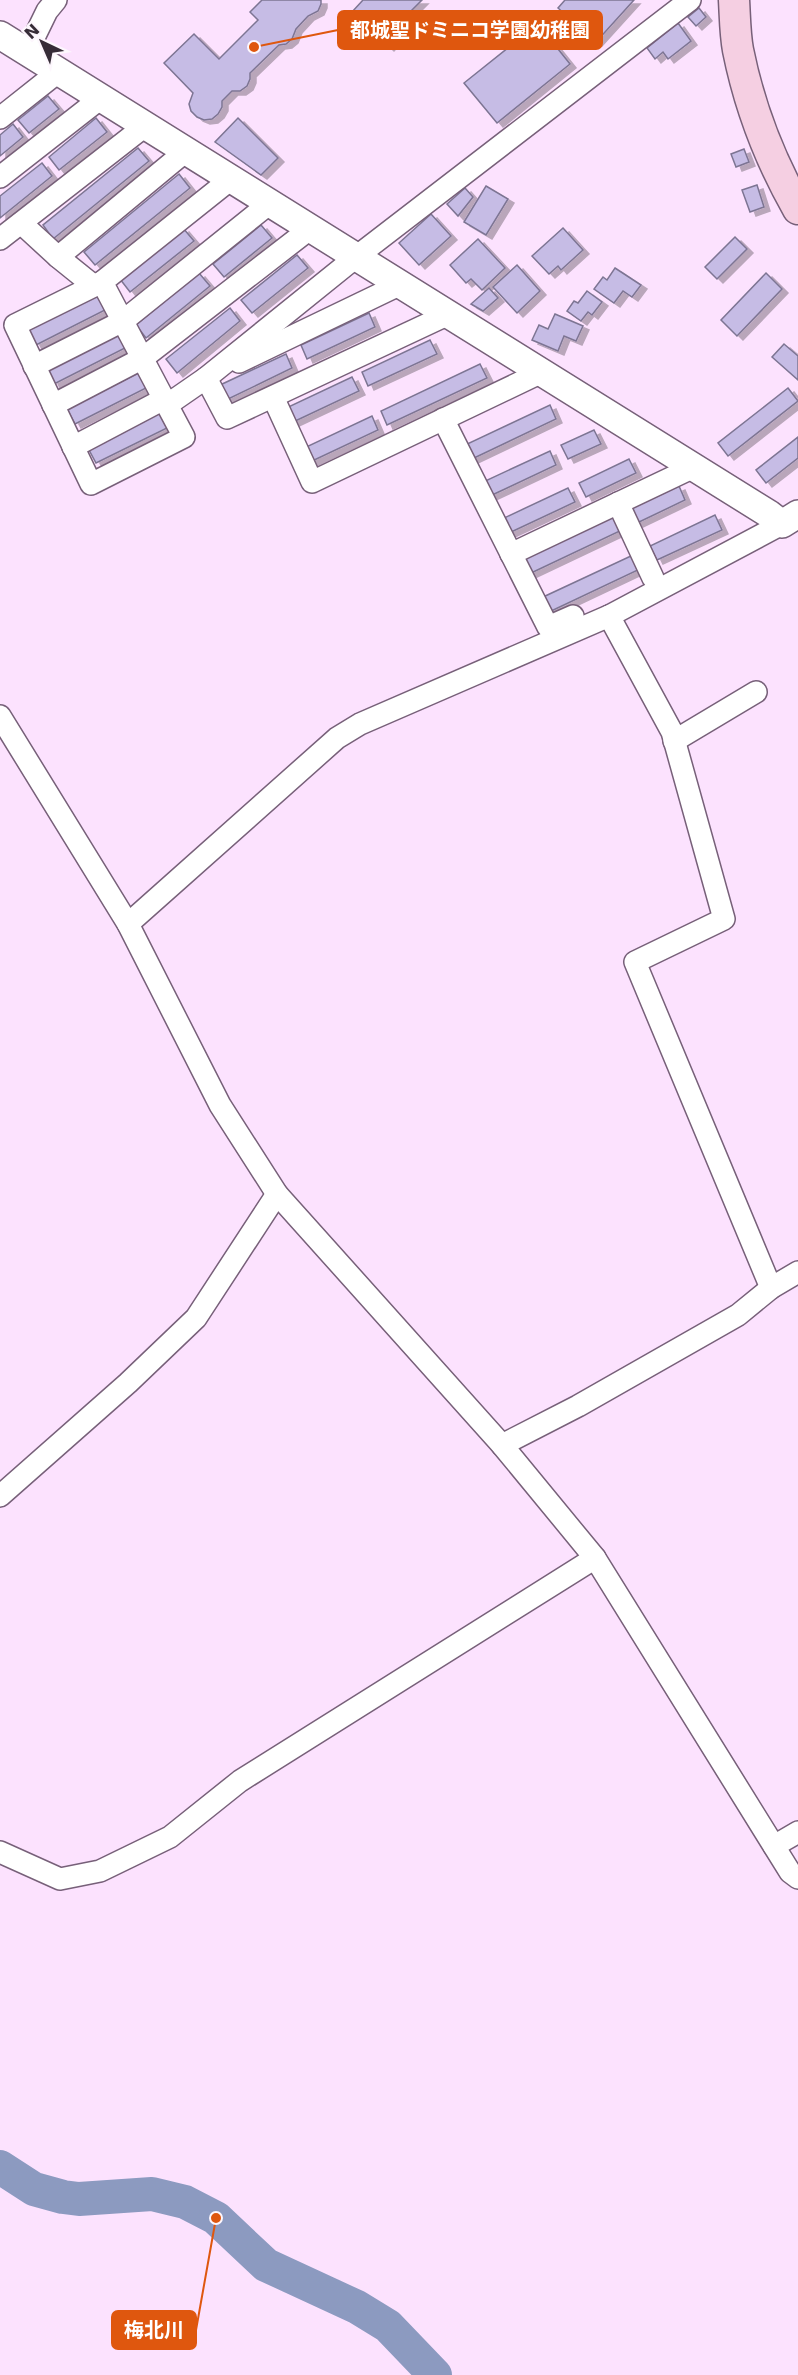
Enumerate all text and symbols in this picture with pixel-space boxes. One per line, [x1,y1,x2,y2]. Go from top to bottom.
callout: 都城聖ドミニコ学園幼稚園 [338,11,602,49]
north arrow [12,12,72,72]
text: 都城聖ドミニコ学園幼稚園 [350,18,590,42]
text: N [21,20,43,43]
callout: 梅北川 [112,2311,196,2349]
text: 梅北川 [124,2318,184,2342]

